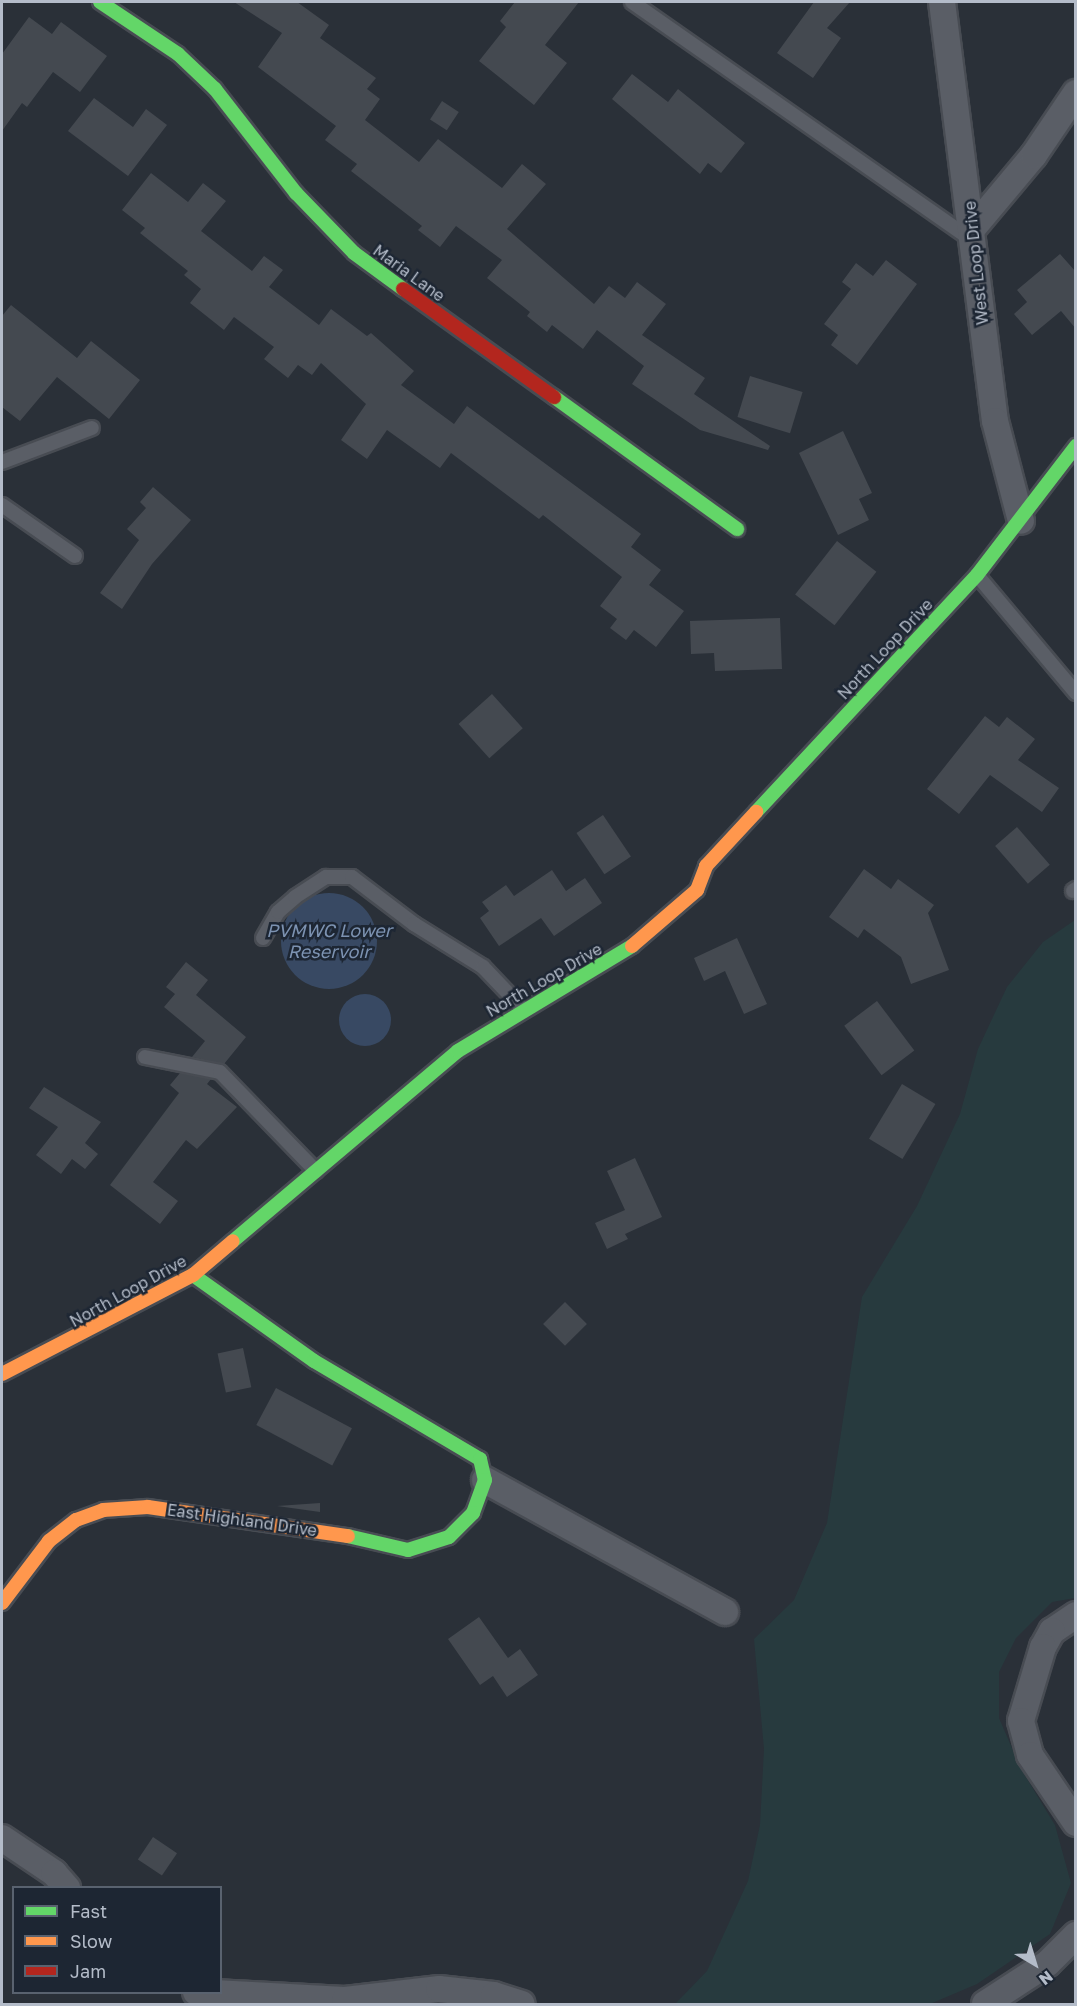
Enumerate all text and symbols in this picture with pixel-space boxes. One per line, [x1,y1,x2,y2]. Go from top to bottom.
street label: West Loop Drive [960,200,992,326]
street label: Maria Lane [369,241,449,305]
street label: North Loop Drive [834,595,936,703]
water label: PVMWC Lower Reservoir [266,920,392,962]
street label: North Loop Drive [483,939,605,1021]
street label: North Loop Drive [66,1251,190,1331]
street label: East Highland Drive [166,1500,318,1540]
legend [12,1886,222,1994]
text: Fast [70,1900,107,1922]
text: Slow [70,1930,112,1952]
north arrow [1005,1934,1065,1994]
text: Jam [70,1960,106,1982]
text: N [1035,1967,1057,1990]

